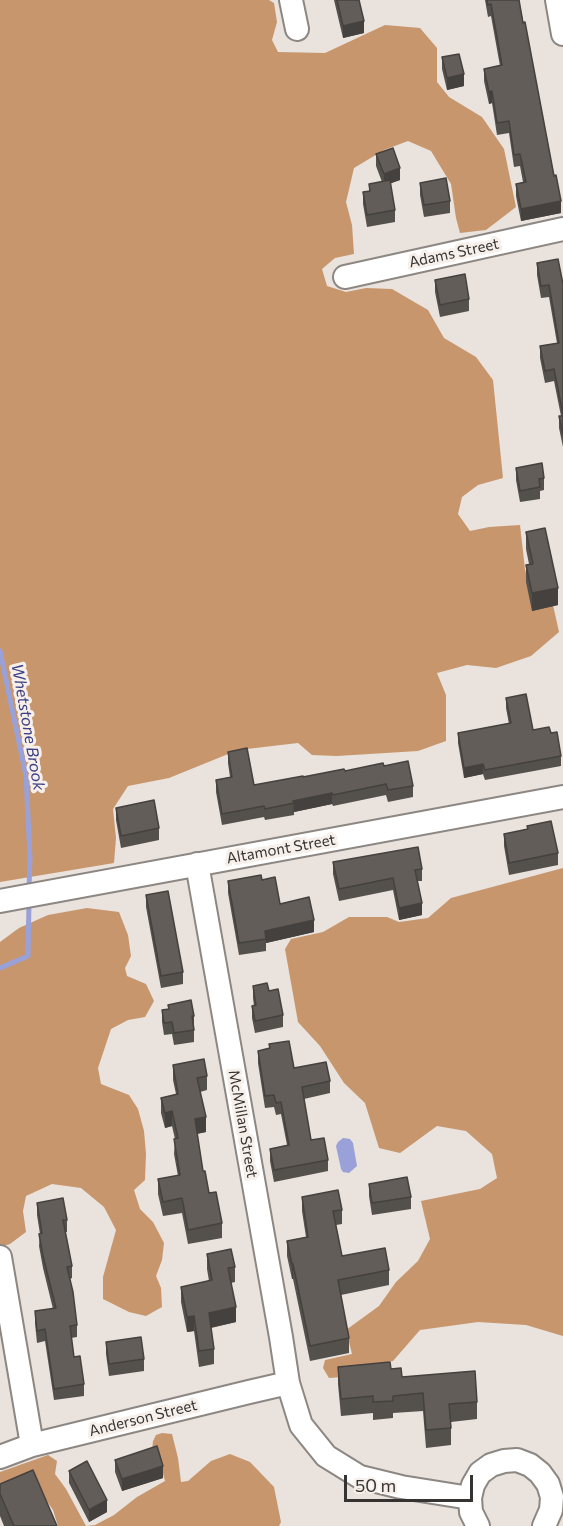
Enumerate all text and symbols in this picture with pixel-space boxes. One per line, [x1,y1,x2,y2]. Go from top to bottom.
street label: Adams Street [407,235,501,271]
water label: Whetstone Brook [7,662,49,792]
street label: Altamont Street [225,831,337,867]
street label: McMillan Street [225,1069,261,1179]
street label: Anderson Street [87,1396,199,1440]
scale bar [347,1463,476,1501]
text: 50 m [355,1474,396,1496]

